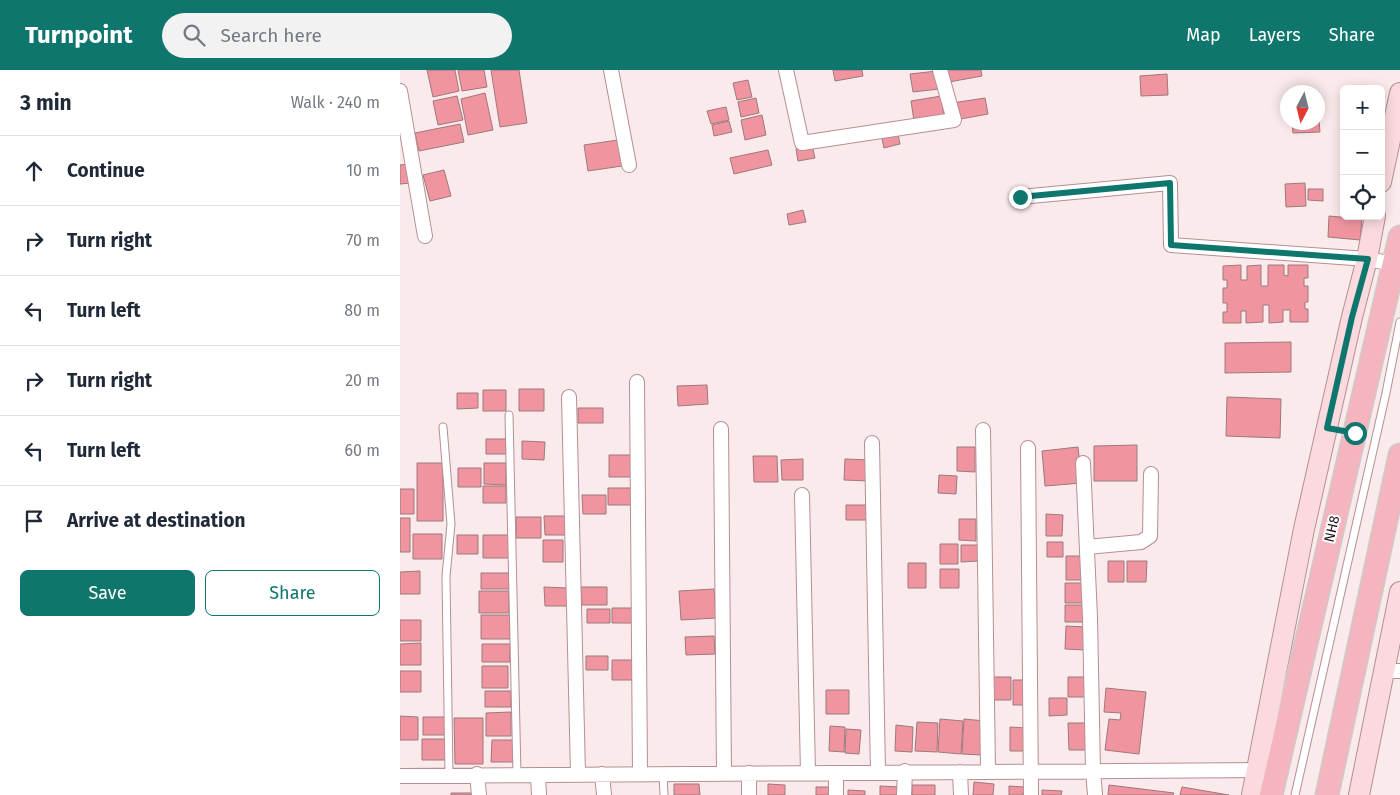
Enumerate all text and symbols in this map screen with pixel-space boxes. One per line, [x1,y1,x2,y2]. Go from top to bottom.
search box [162,13,512,58]
text: Turnpoint [25,21,132,49]
icon: search [180,21,208,49]
text: Search here [220,24,322,47]
text: Map [1186,24,1221,46]
text: Layers [1249,24,1301,46]
text: Share [1329,24,1375,46]
north arrow [1280,85,1325,130]
map controls [1340,85,1385,220]
button: + [1340,85,1385,130]
text: 3 min [20,90,72,116]
text: Walk · 240 m [291,93,380,112]
button: − [1340,130,1385,175]
icon: ahead [20,157,48,185]
text: Continue [67,159,145,182]
text: 10 m [346,161,380,180]
button: locate [1340,175,1385,220]
route end [1009,186,1032,209]
icon: right [20,227,48,255]
text: Turn right [67,229,152,252]
text: 70 m [346,231,380,250]
icon: left [20,297,48,325]
text: Turn left [67,299,141,322]
text: 80 m [344,301,380,320]
icon: right [20,367,48,395]
text: Turn right [67,369,152,392]
text: 20 m [345,371,380,390]
route start [1344,422,1367,445]
icon: left [20,437,48,465]
text: Turn left [67,439,141,462]
text: 60 m [345,441,380,460]
icon: arrive [20,507,48,535]
text: Arrive at destination [67,509,246,532]
street label: NH8 [1321,514,1343,544]
button: Save [20,570,195,616]
button: Share [205,570,380,616]

